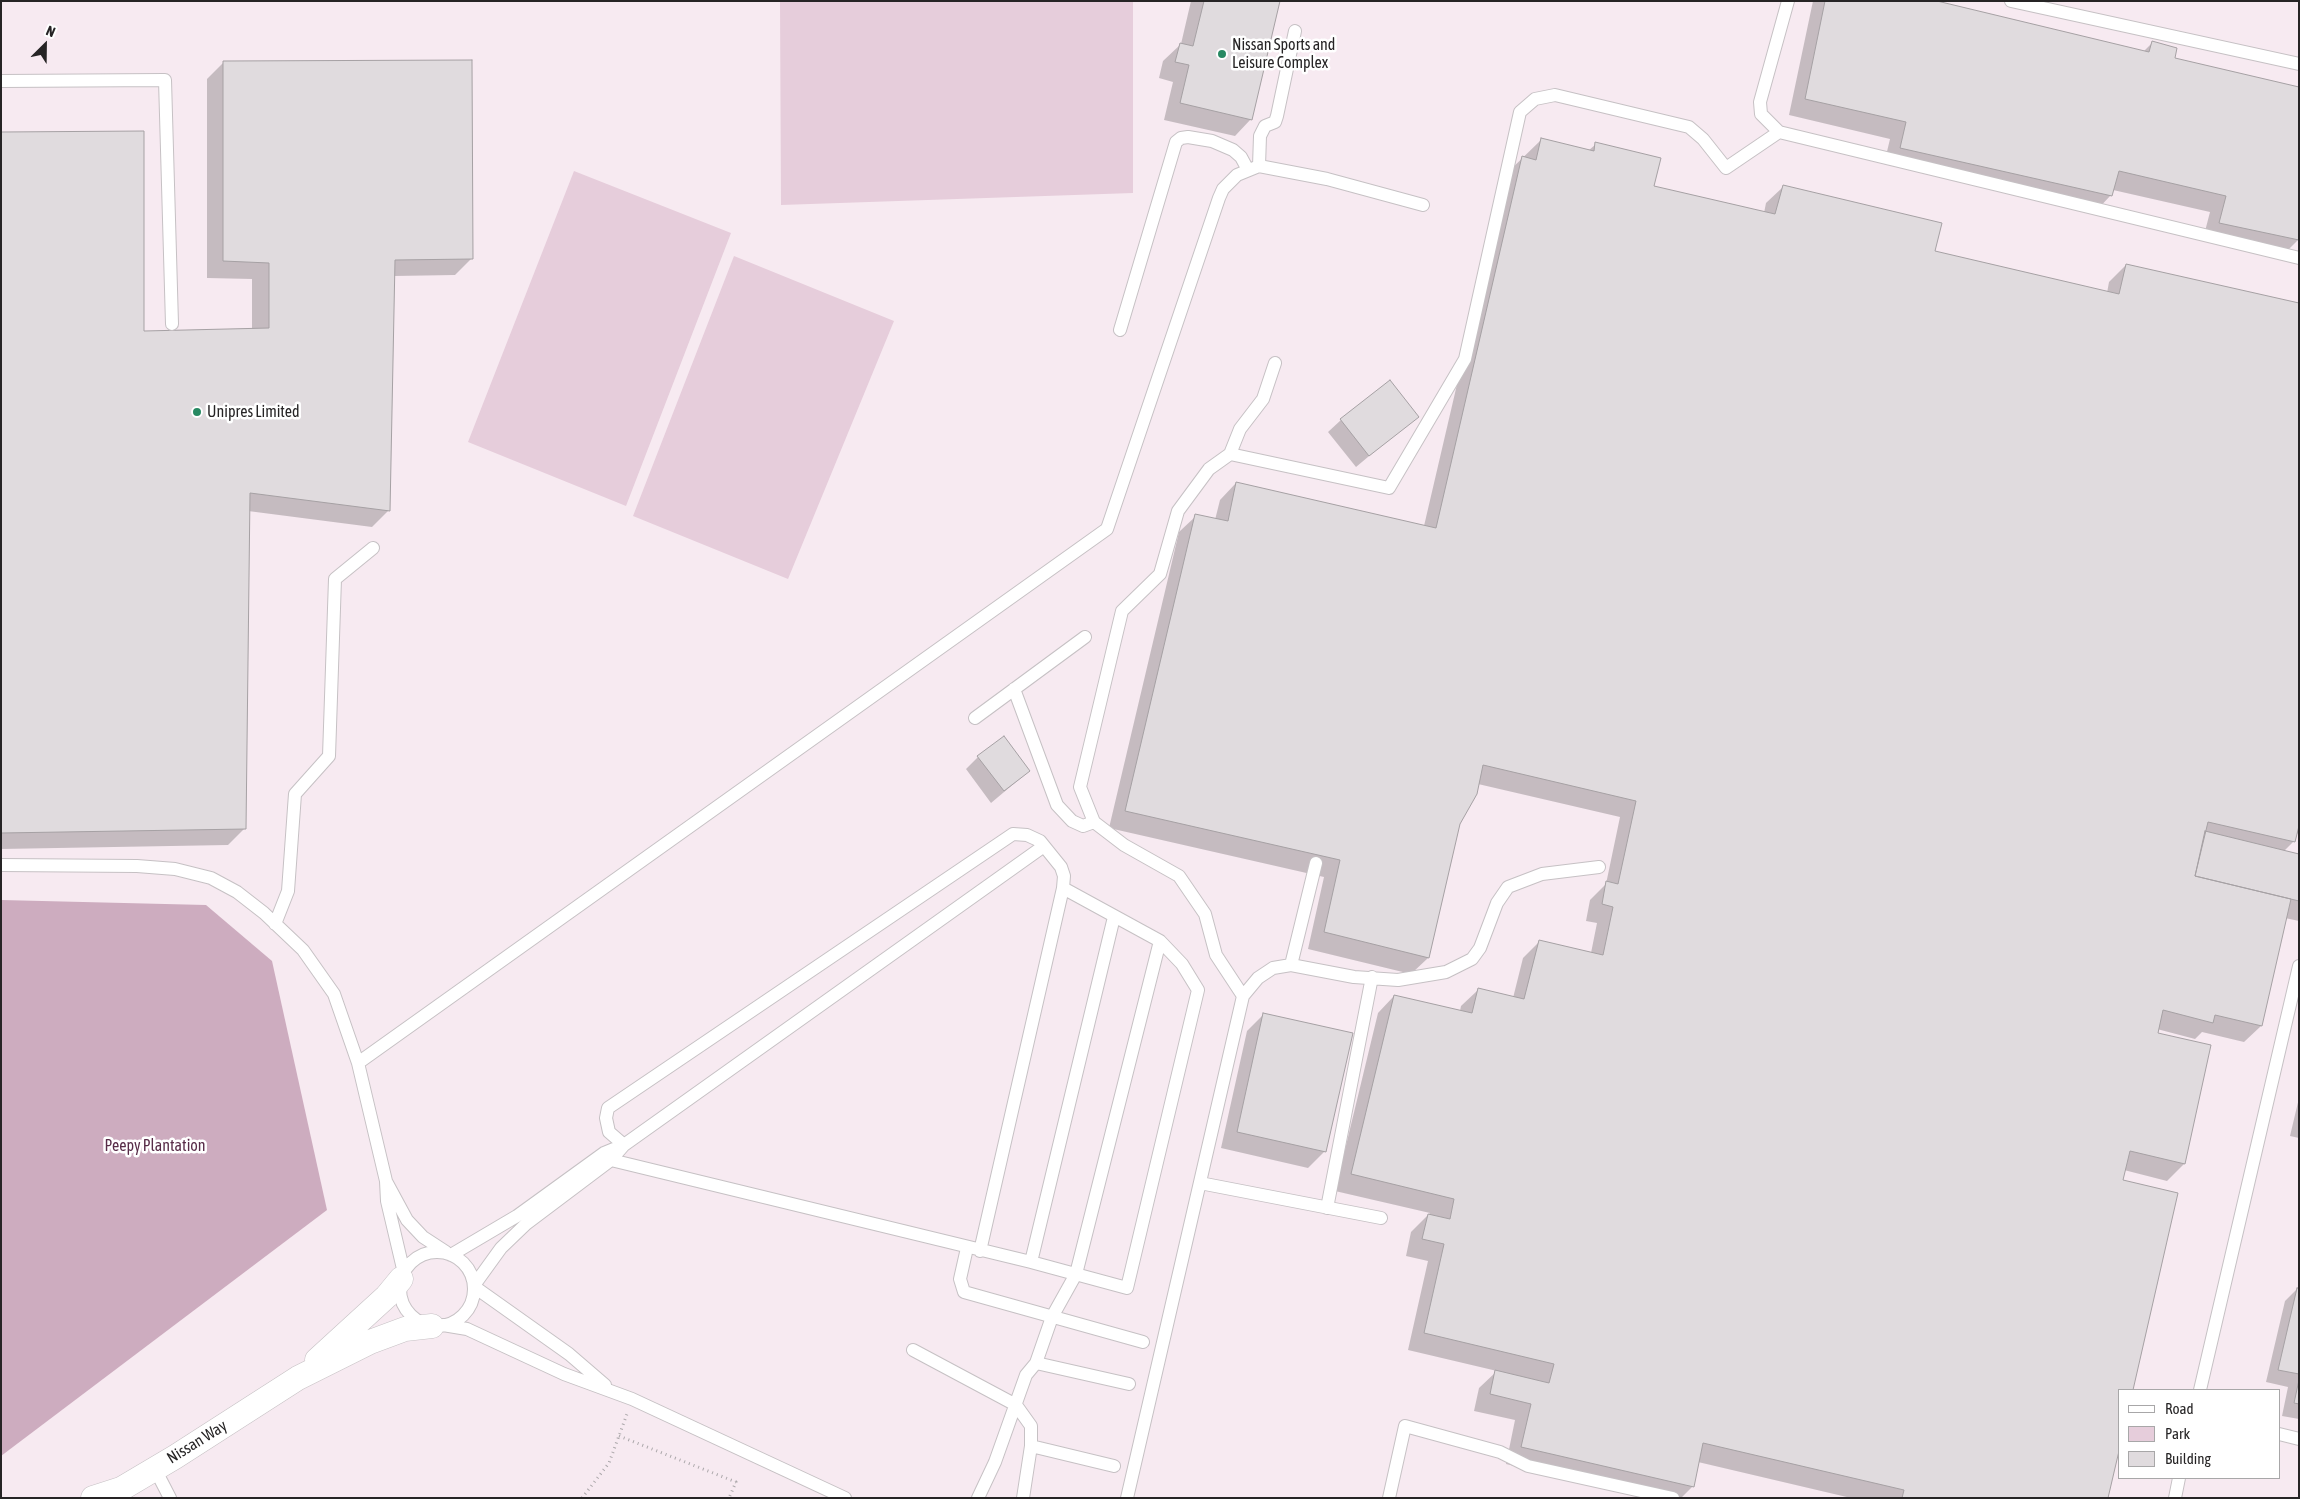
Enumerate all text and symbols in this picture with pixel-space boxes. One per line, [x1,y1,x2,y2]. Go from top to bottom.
north arrow [20,20,70,70]
text: N [44,22,58,40]
place label: Nissan Sports and Leisure Complex [1232,35,1335,73]
marker: Nissan Sports and Leisure Complex [1216,48,1228,60]
place label: Unipres Limited [207,402,300,422]
marker: Unipres Limited [191,406,203,418]
park label: Peepy Plantation [104,1136,206,1156]
legend [2118,1389,2280,1479]
text: Road [2165,1400,2194,1417]
street label: Nissan Way [164,1416,230,1468]
text: Park [2165,1425,2190,1442]
text: Building [2165,1450,2211,1467]

